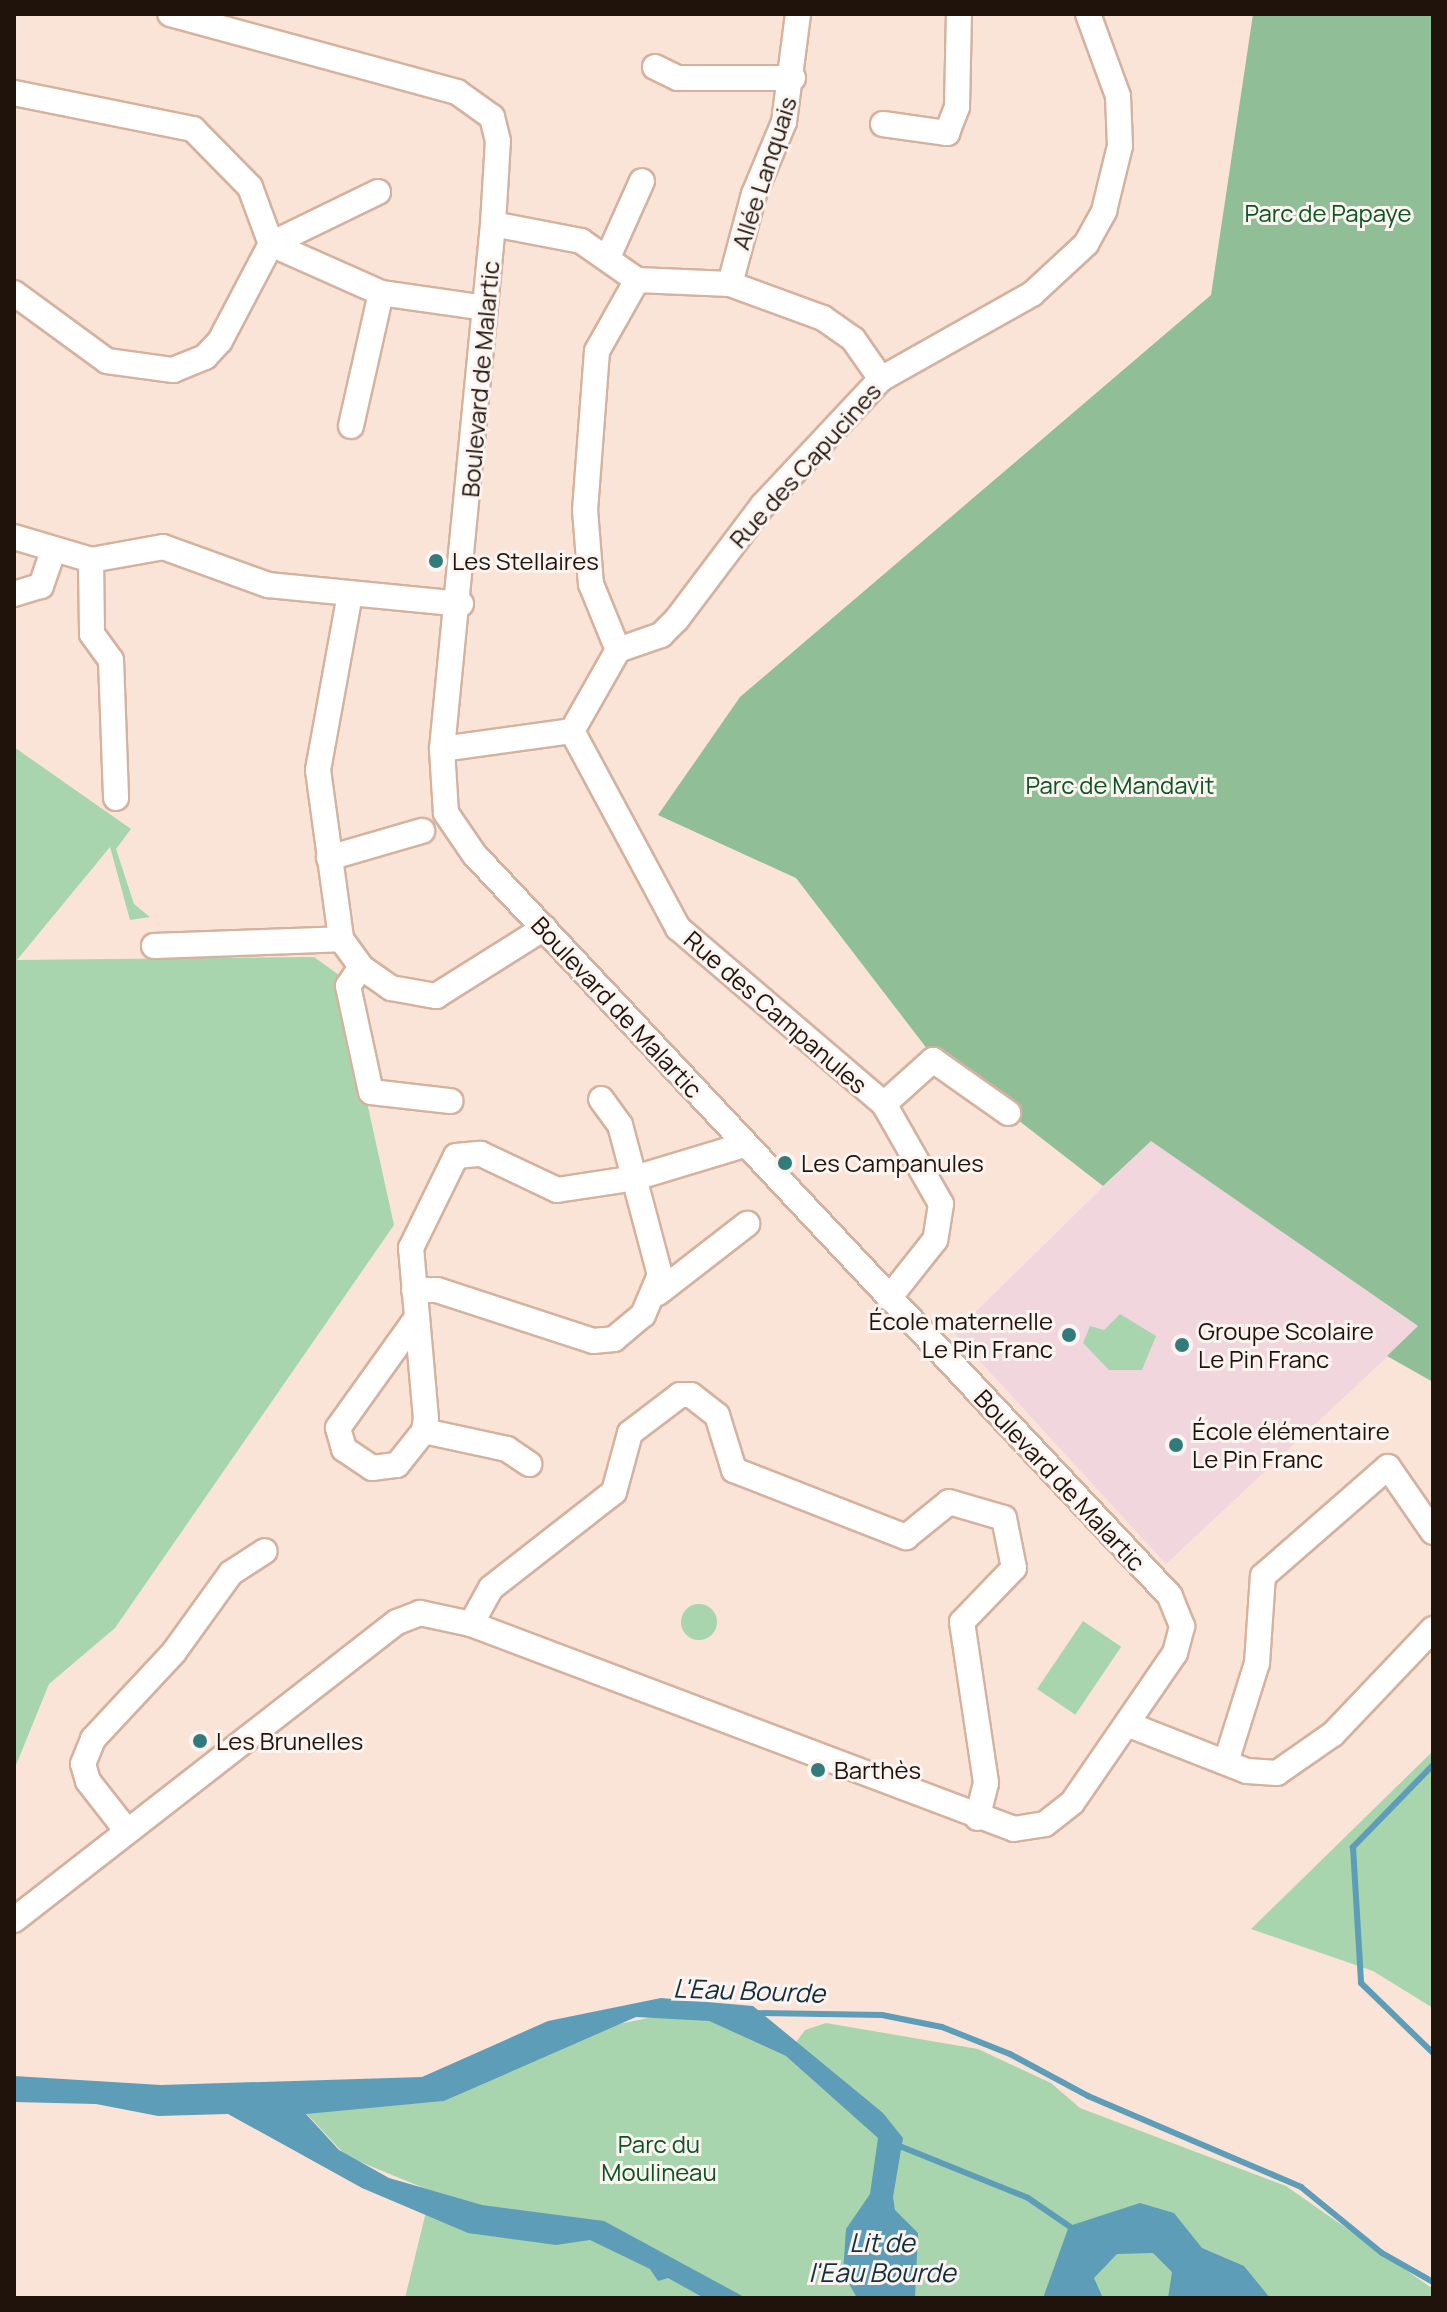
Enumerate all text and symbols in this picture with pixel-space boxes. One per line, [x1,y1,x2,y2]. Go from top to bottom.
street label: Allée Lanquais [726,93,802,253]
park label: Parc de Papaye [1244,199,1412,227]
street label: Boulevard de Malartic [455,260,505,498]
street label: Rue des Capucines [723,377,887,553]
place label: Les Stellaires [452,547,599,575]
marker: Les Stellaires [427,552,445,570]
park label: Parc de Mandavit [1026,771,1214,799]
street label: Boulevard de Malartic [526,910,708,1104]
street label: Rue des Campanules [679,925,873,1099]
place label: Les Campanules [801,1149,984,1177]
marker: Les Campanules [776,1154,794,1172]
place label: École maternelle Le Pin Franc [869,1307,1053,1363]
place label: Groupe Scolaire Le Pin Franc [1198,1317,1374,1373]
marker: École maternelle Le Pin Franc [1060,1326,1078,1344]
marker: Groupe Scolaire Le Pin Franc [1173,1336,1191,1354]
street label: Boulevard de Malartic [969,1383,1151,1577]
place label: École élémentaire Le Pin Franc [1192,1417,1390,1473]
marker: École élémentaire Le Pin Franc [1167,1436,1185,1454]
place label: Les Brunelles [216,1727,363,1755]
marker: Les Brunelles [191,1732,209,1750]
place label: Barthès [834,1756,921,1784]
marker: Barthès [809,1761,827,1779]
water label: L'Eau Bourde [672,1973,826,2009]
park label: Parc du Moulineau [601,2130,717,2186]
water label: Lit de l'Eau Bourde [808,2227,956,2288]

